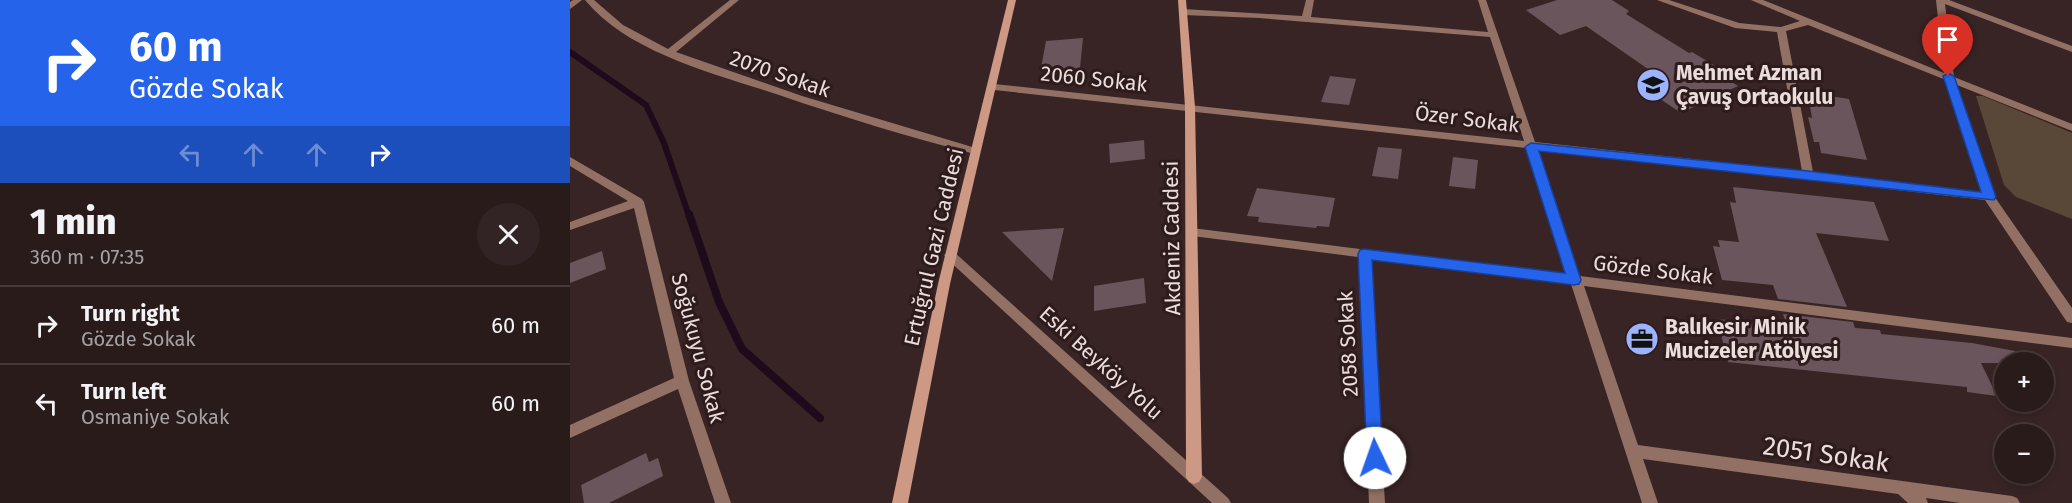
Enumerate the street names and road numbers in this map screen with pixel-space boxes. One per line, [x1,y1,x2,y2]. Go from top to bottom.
street label: 2070 Sokak [726,45,834,103]
street label: 2060 Sokak [1039,60,1149,98]
street label: Özer Sokak [1413,100,1521,138]
street label: Ertuğrul Gazi Caddesi [899,145,969,349]
street label: Akdeniz Caddesi [1158,160,1186,316]
street label: Gözde Sokak [1592,250,1715,290]
street label: Soğukuyu Sokak [666,270,731,426]
street label: 2058 Sokak [1332,290,1364,398]
street label: Eski Beyköy Yolu [1034,301,1168,425]
street label: 2051 Sokak [1761,430,1892,479]

